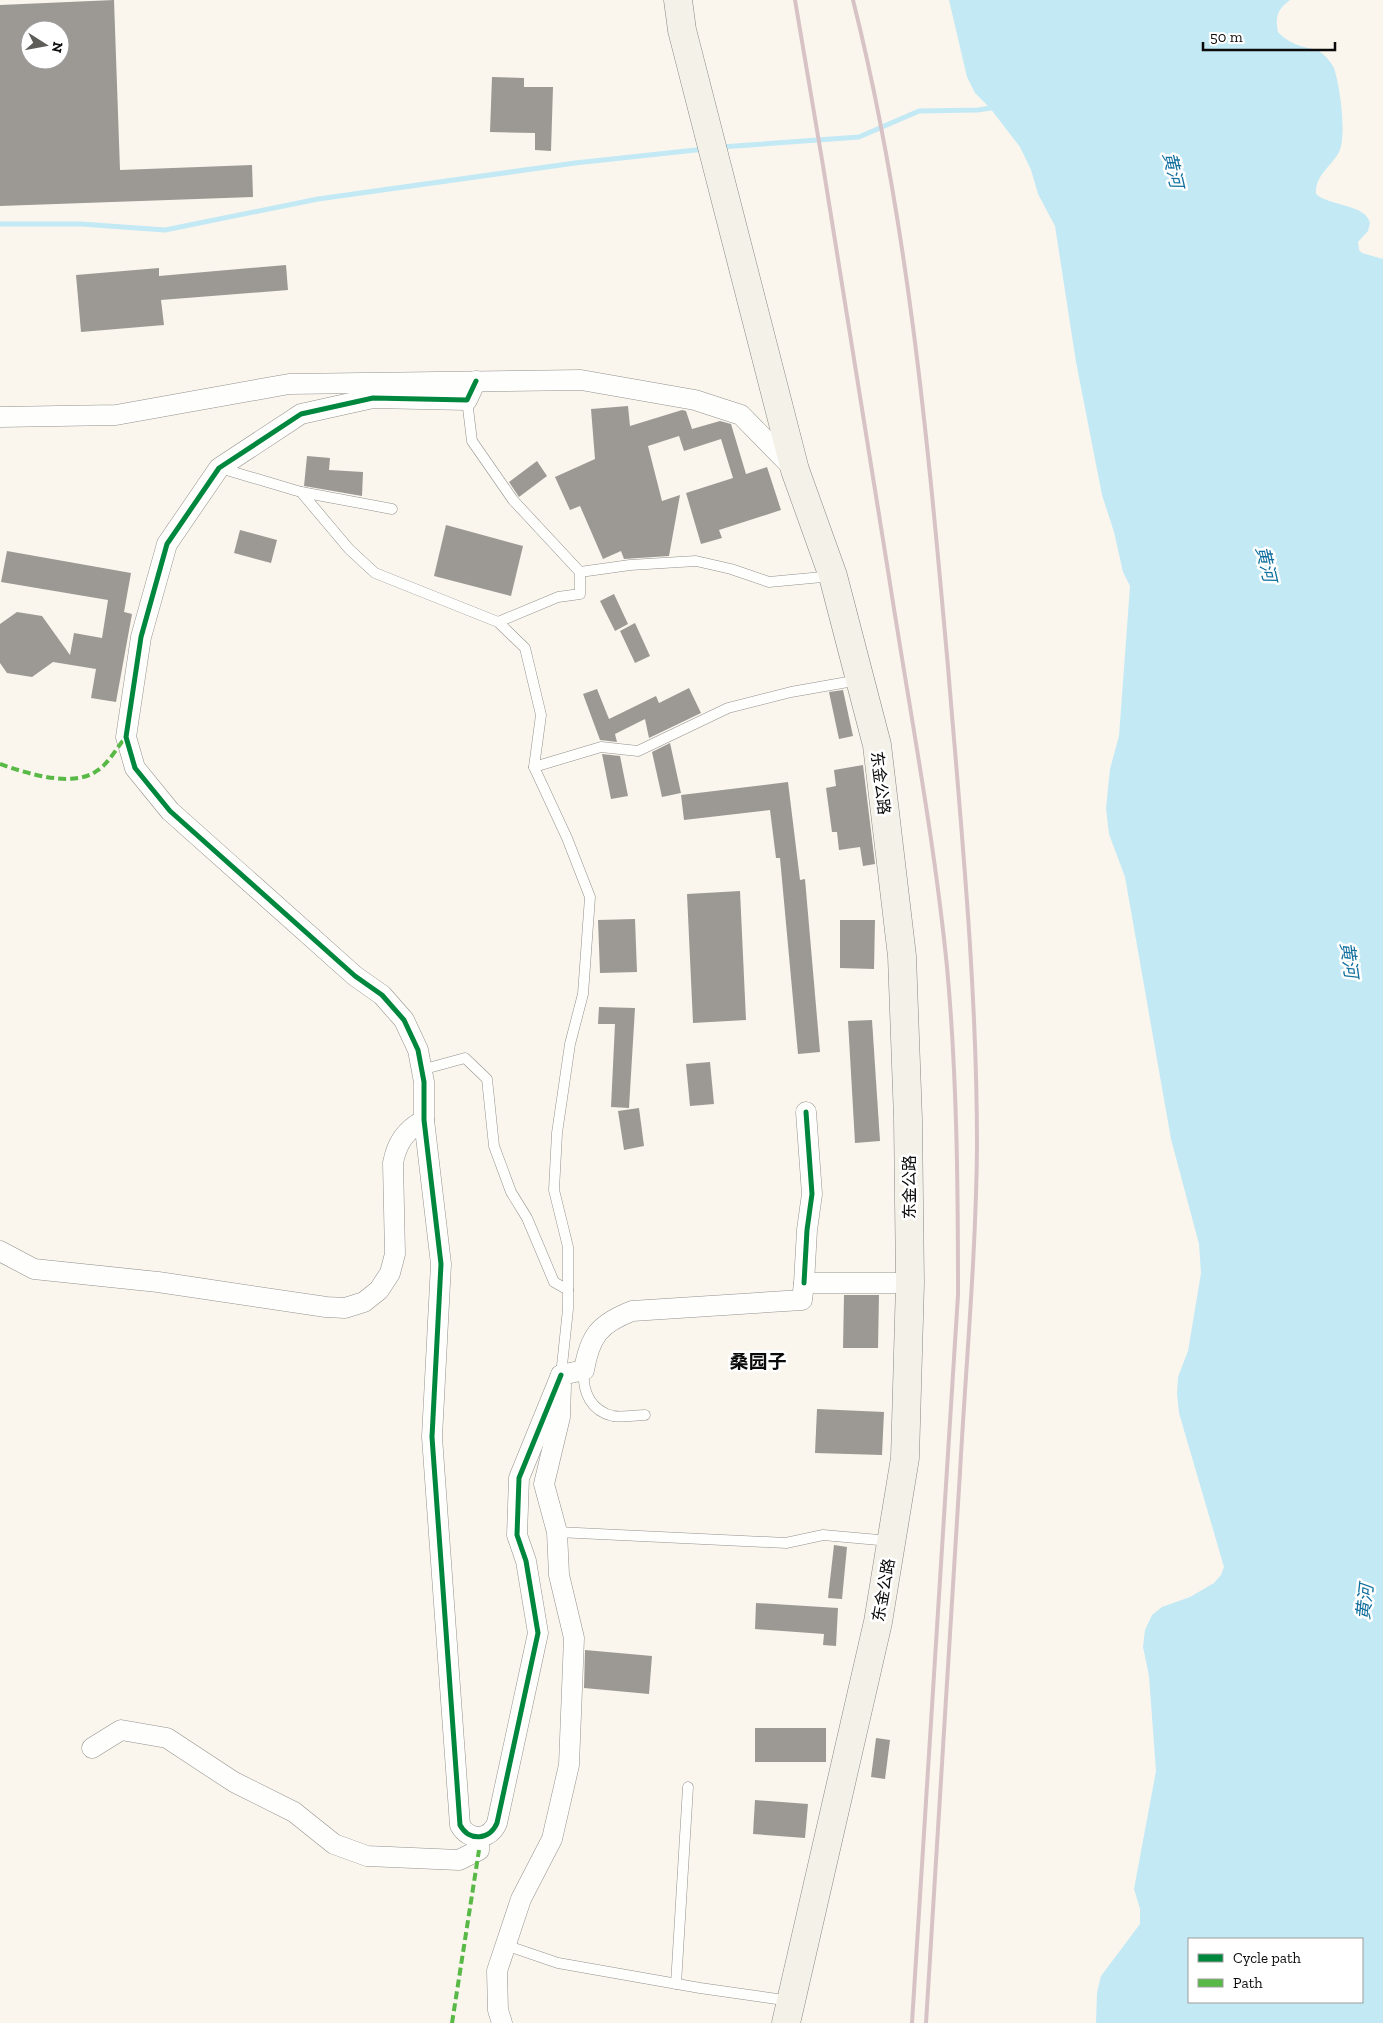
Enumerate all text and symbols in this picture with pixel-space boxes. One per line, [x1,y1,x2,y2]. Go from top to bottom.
north arrow [20,20,70,70]
scale bar [1203,20,1336,52]
text: 50 m [1210,28,1243,46]
text: N [48,41,67,55]
water label: 黄河 [1158,150,1188,193]
water label: 黄河 [1251,544,1281,587]
street label: 东金公路 [867,750,894,816]
water label: 黄河 [1336,941,1363,982]
street label: 东金公路 [900,1155,919,1219]
district label: 桑园子 [729,1350,787,1373]
street label: 东金公路 [869,1557,898,1623]
water label: 黄河 [1352,1580,1378,1621]
legend [1188,1938,1363,2003]
text: Cycle path [1233,1949,1302,1967]
text: Path [1233,1974,1263,1992]

